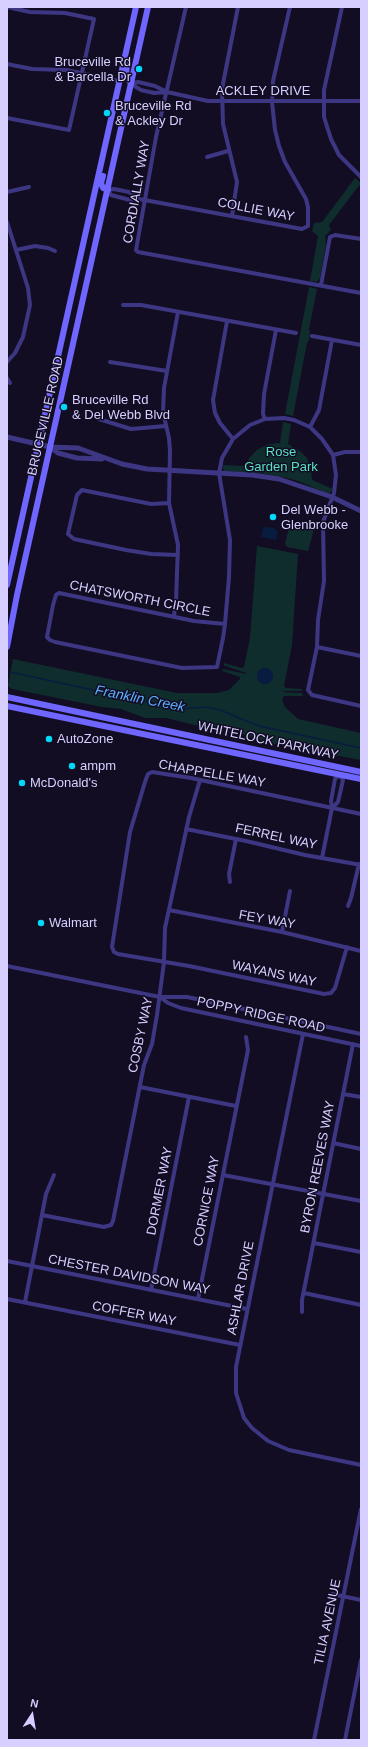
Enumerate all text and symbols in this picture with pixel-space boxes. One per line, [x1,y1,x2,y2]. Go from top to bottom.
place label: Bruceville Rd & Barcella Dr [54,54,131,85]
marker: Bruceville Rd & Barcella Dr [134,64,144,74]
street label: ACKLEY DRIVE [216,83,310,99]
place label: Bruceville Rd & Ackley Dr [115,98,192,129]
marker: Bruceville Rd & Ackley Dr [102,108,112,118]
street label: CORDIALLY WAY [120,139,154,245]
street label: COLLIE WAY [216,195,296,225]
street label: BRUCEVILLE ROAD [25,355,67,477]
place label: Bruceville Rd & Del Webb Blvd [72,392,170,423]
marker: Bruceville Rd & Del Webb Blvd [59,402,69,412]
park label: Rose Garden Park [244,444,318,475]
place label: Del Webb - Glenbrooke [281,502,348,533]
marker: Del Webb - Glenbrooke [268,512,278,522]
street label: CHATSWORTH CIRCLE [68,578,212,620]
water label: Franklin Creek [94,682,186,716]
street label: WHITELOCK PARKWAY [196,718,340,764]
place label: AutoZone [57,731,113,747]
marker: AutoZone [44,734,54,744]
street label: CHAPPELLE WAY [157,757,267,791]
place label: ampm [80,758,116,774]
marker: ampm [67,761,77,771]
place label: McDonald's [30,775,98,791]
marker: McDonald's [17,778,27,788]
street label: FERREL WAY [234,821,318,853]
street label: FEY WAY [238,907,296,933]
place label: Walmart [49,915,97,931]
marker: Walmart [36,918,46,928]
street label: WAYANS WAY [230,957,318,991]
street label: POPPY RIDGE ROAD [195,994,327,1036]
street label: COSBY WAY [125,996,157,1074]
street label: BYRON REEVES WAY [298,1100,338,1234]
street label: DORMER WAY [144,1146,176,1236]
street label: CORNICE WAY [191,1154,223,1248]
street label: ASHLAR DRIVE [224,1240,258,1336]
street label: CHESTER DAVIDSON WAY [47,1252,211,1298]
street label: COFFER WAY [91,1298,177,1330]
street label: TILIA AVENUE [311,1578,345,1666]
north arrow [12,1695,52,1735]
text: N [29,1697,40,1710]

